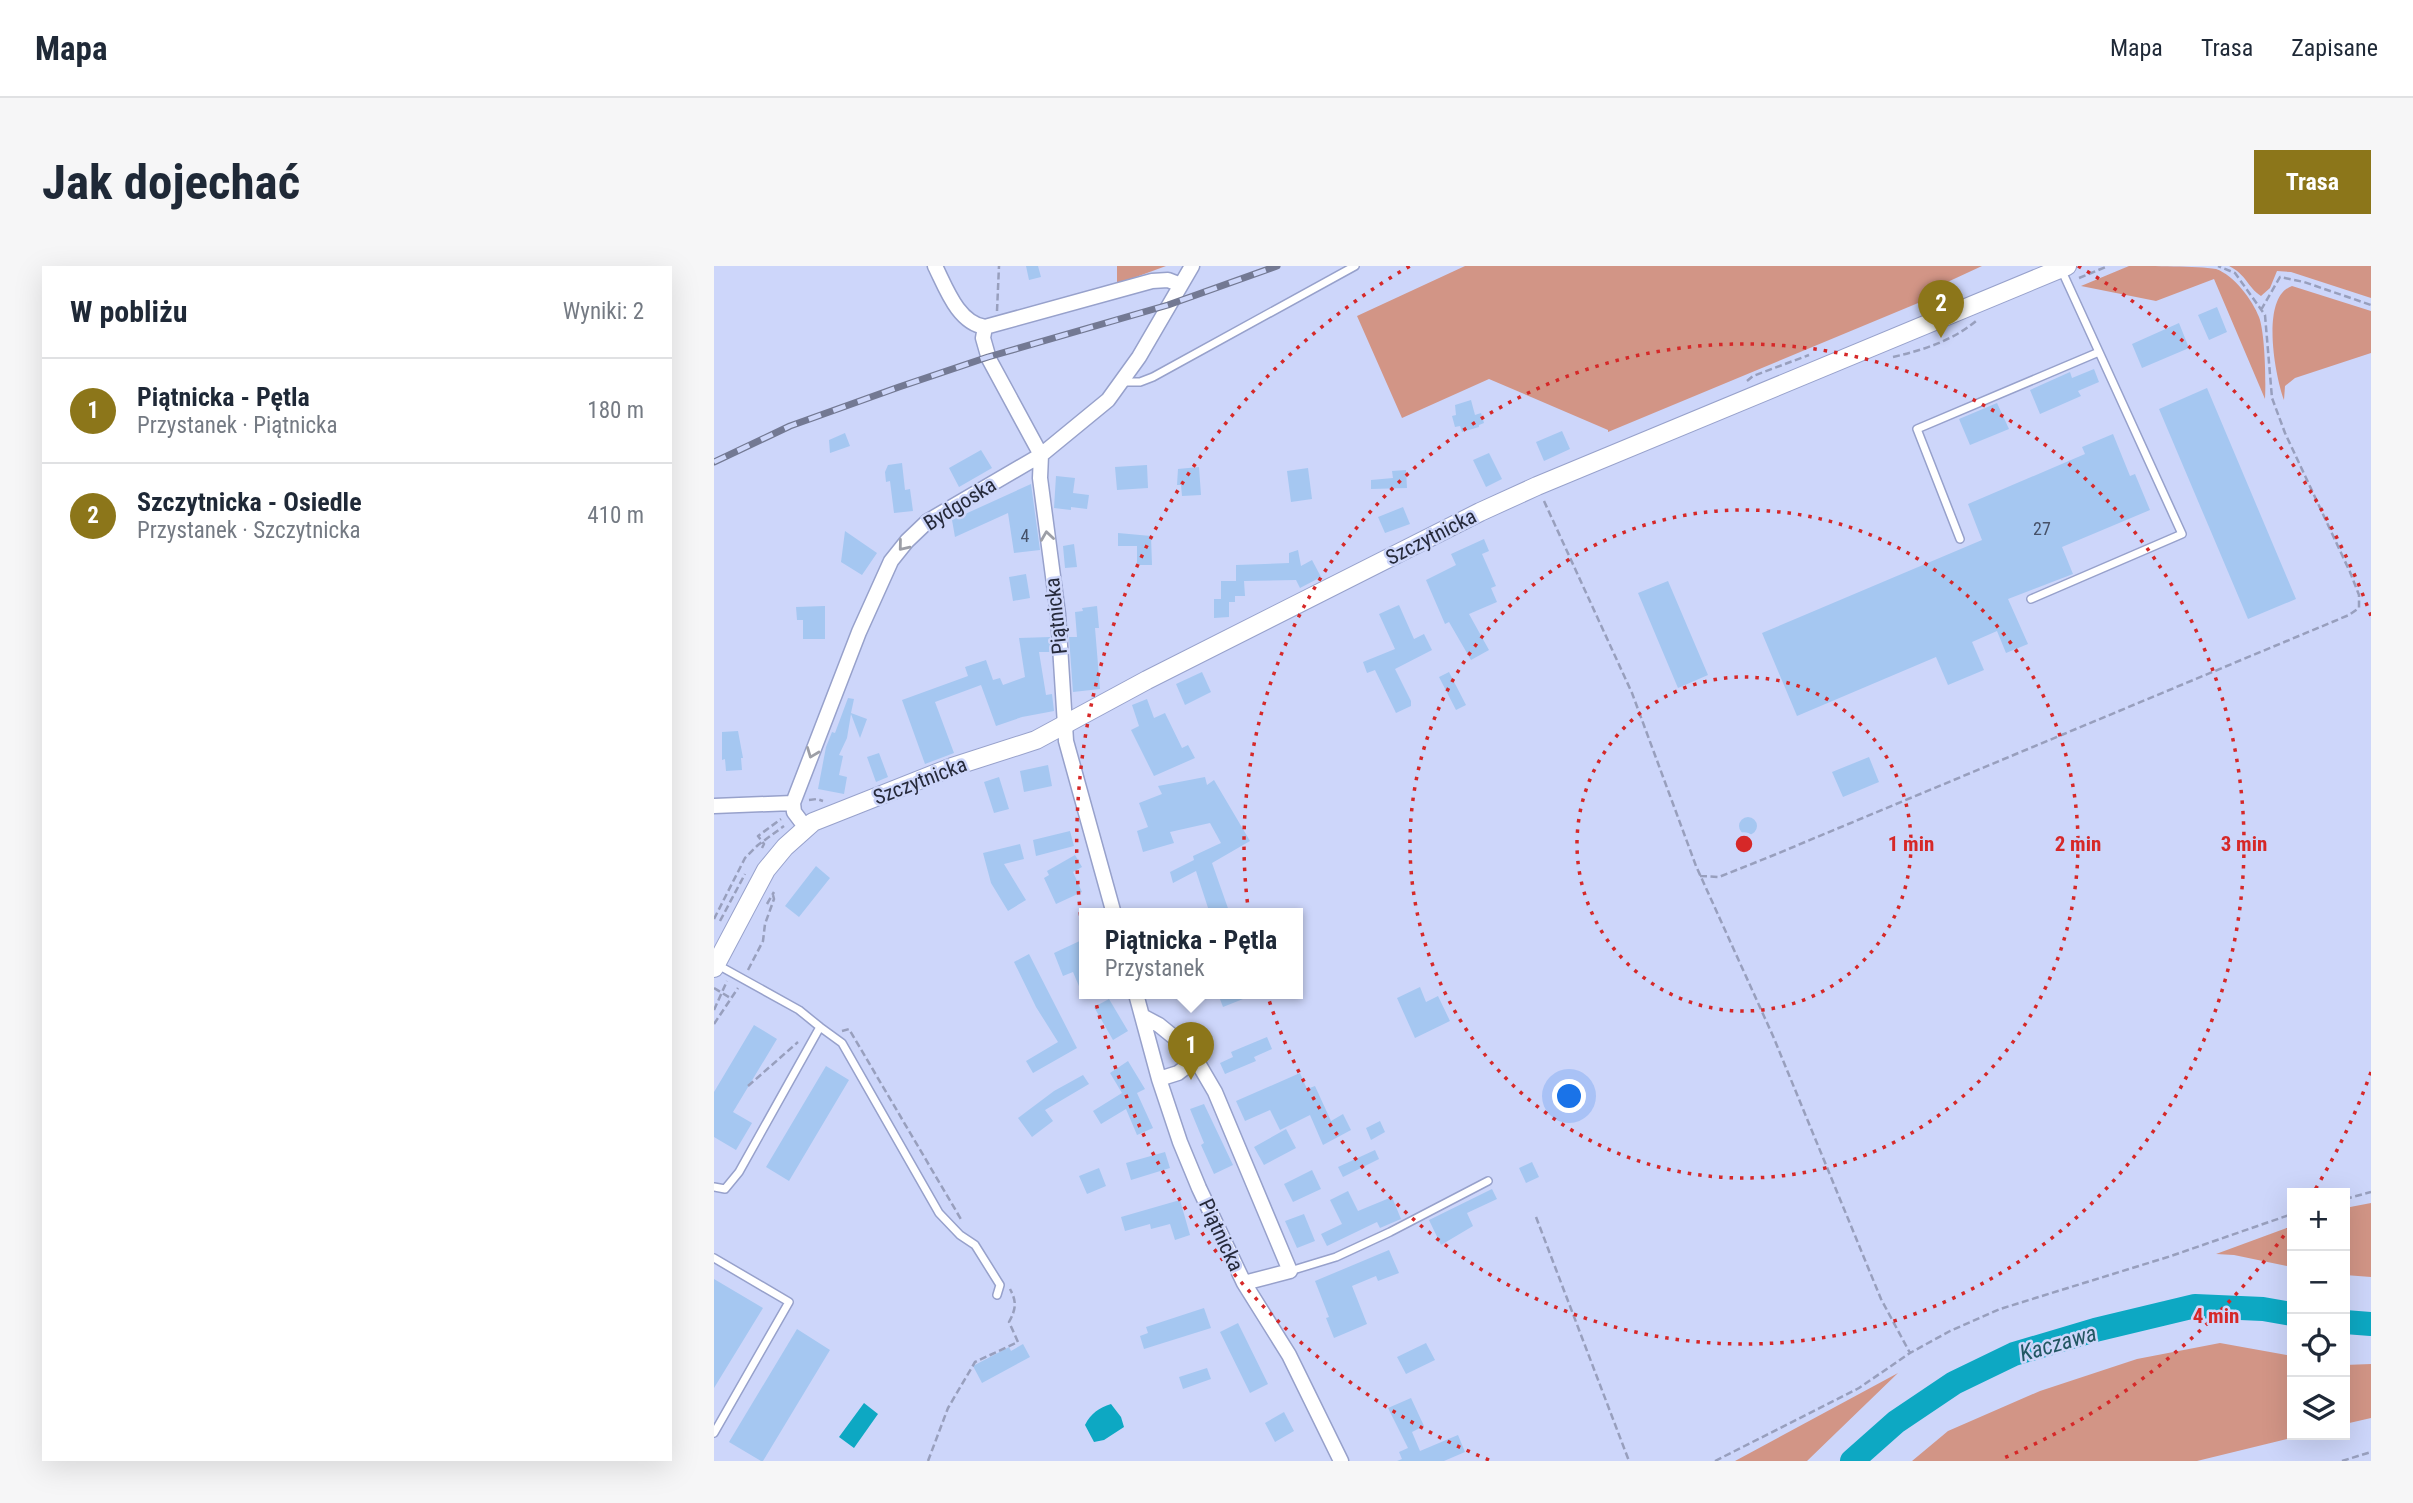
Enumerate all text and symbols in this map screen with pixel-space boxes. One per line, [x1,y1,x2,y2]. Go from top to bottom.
text: Mapa [35,29,107,68]
text: Mapa [2110,34,2163,62]
text: Trasa [2201,34,2253,62]
text: Zapisane [2291,34,2378,62]
button: Trasa [2254,150,2371,214]
text: Jak dojechać [42,154,300,211]
pin: 2 [1918,280,1964,338]
text: W pobliżu [70,294,187,329]
text: Wyniki: 2 [563,298,644,325]
text: Piątnicka - Pętla [137,382,310,412]
text: 1 [87,397,99,424]
text: 180 m [587,397,644,424]
text: Przystanek · Piątnicka [137,412,337,439]
street label: Bydgoska [920,472,1000,536]
text: Szczytnicka - Osiedle [137,487,362,517]
text: 2 [87,502,99,529]
text: 410 m [587,502,644,529]
street label: Szczytnicka [1382,504,1480,570]
text: Przystanek · Szczytnicka [137,517,361,544]
house number: 27 [2033,518,2051,539]
house number: 4 [1021,525,1030,546]
one-way arrow [1040,530,1055,542]
one-way arrow [899,538,912,551]
street label: Piątnicka [1040,576,1072,656]
one-way arrow [806,747,820,759]
street label: Szczytnicka [870,752,970,810]
centre of rings [1732,832,1756,856]
text: 1 min [1888,832,1934,856]
text: 2 min [2055,832,2101,856]
text: 3 min [2221,832,2267,856]
popup [1079,908,1303,999]
text: Piątnicka - Pętla [1105,925,1277,955]
text: Przystanek [1105,955,1205,982]
pin: 1 [1168,1022,1214,1080]
your location [1552,1079,1586,1113]
map controls [2287,1188,2350,1440]
button: + [2287,1188,2350,1251]
street label: Piątnicka [1194,1195,1248,1275]
button: − [2287,1251,2350,1314]
text: 4 min [2193,1304,2239,1328]
button: locate [2287,1314,2350,1377]
water label: Kaczawa [2017,1320,2100,1367]
button: layers [2287,1377,2350,1440]

